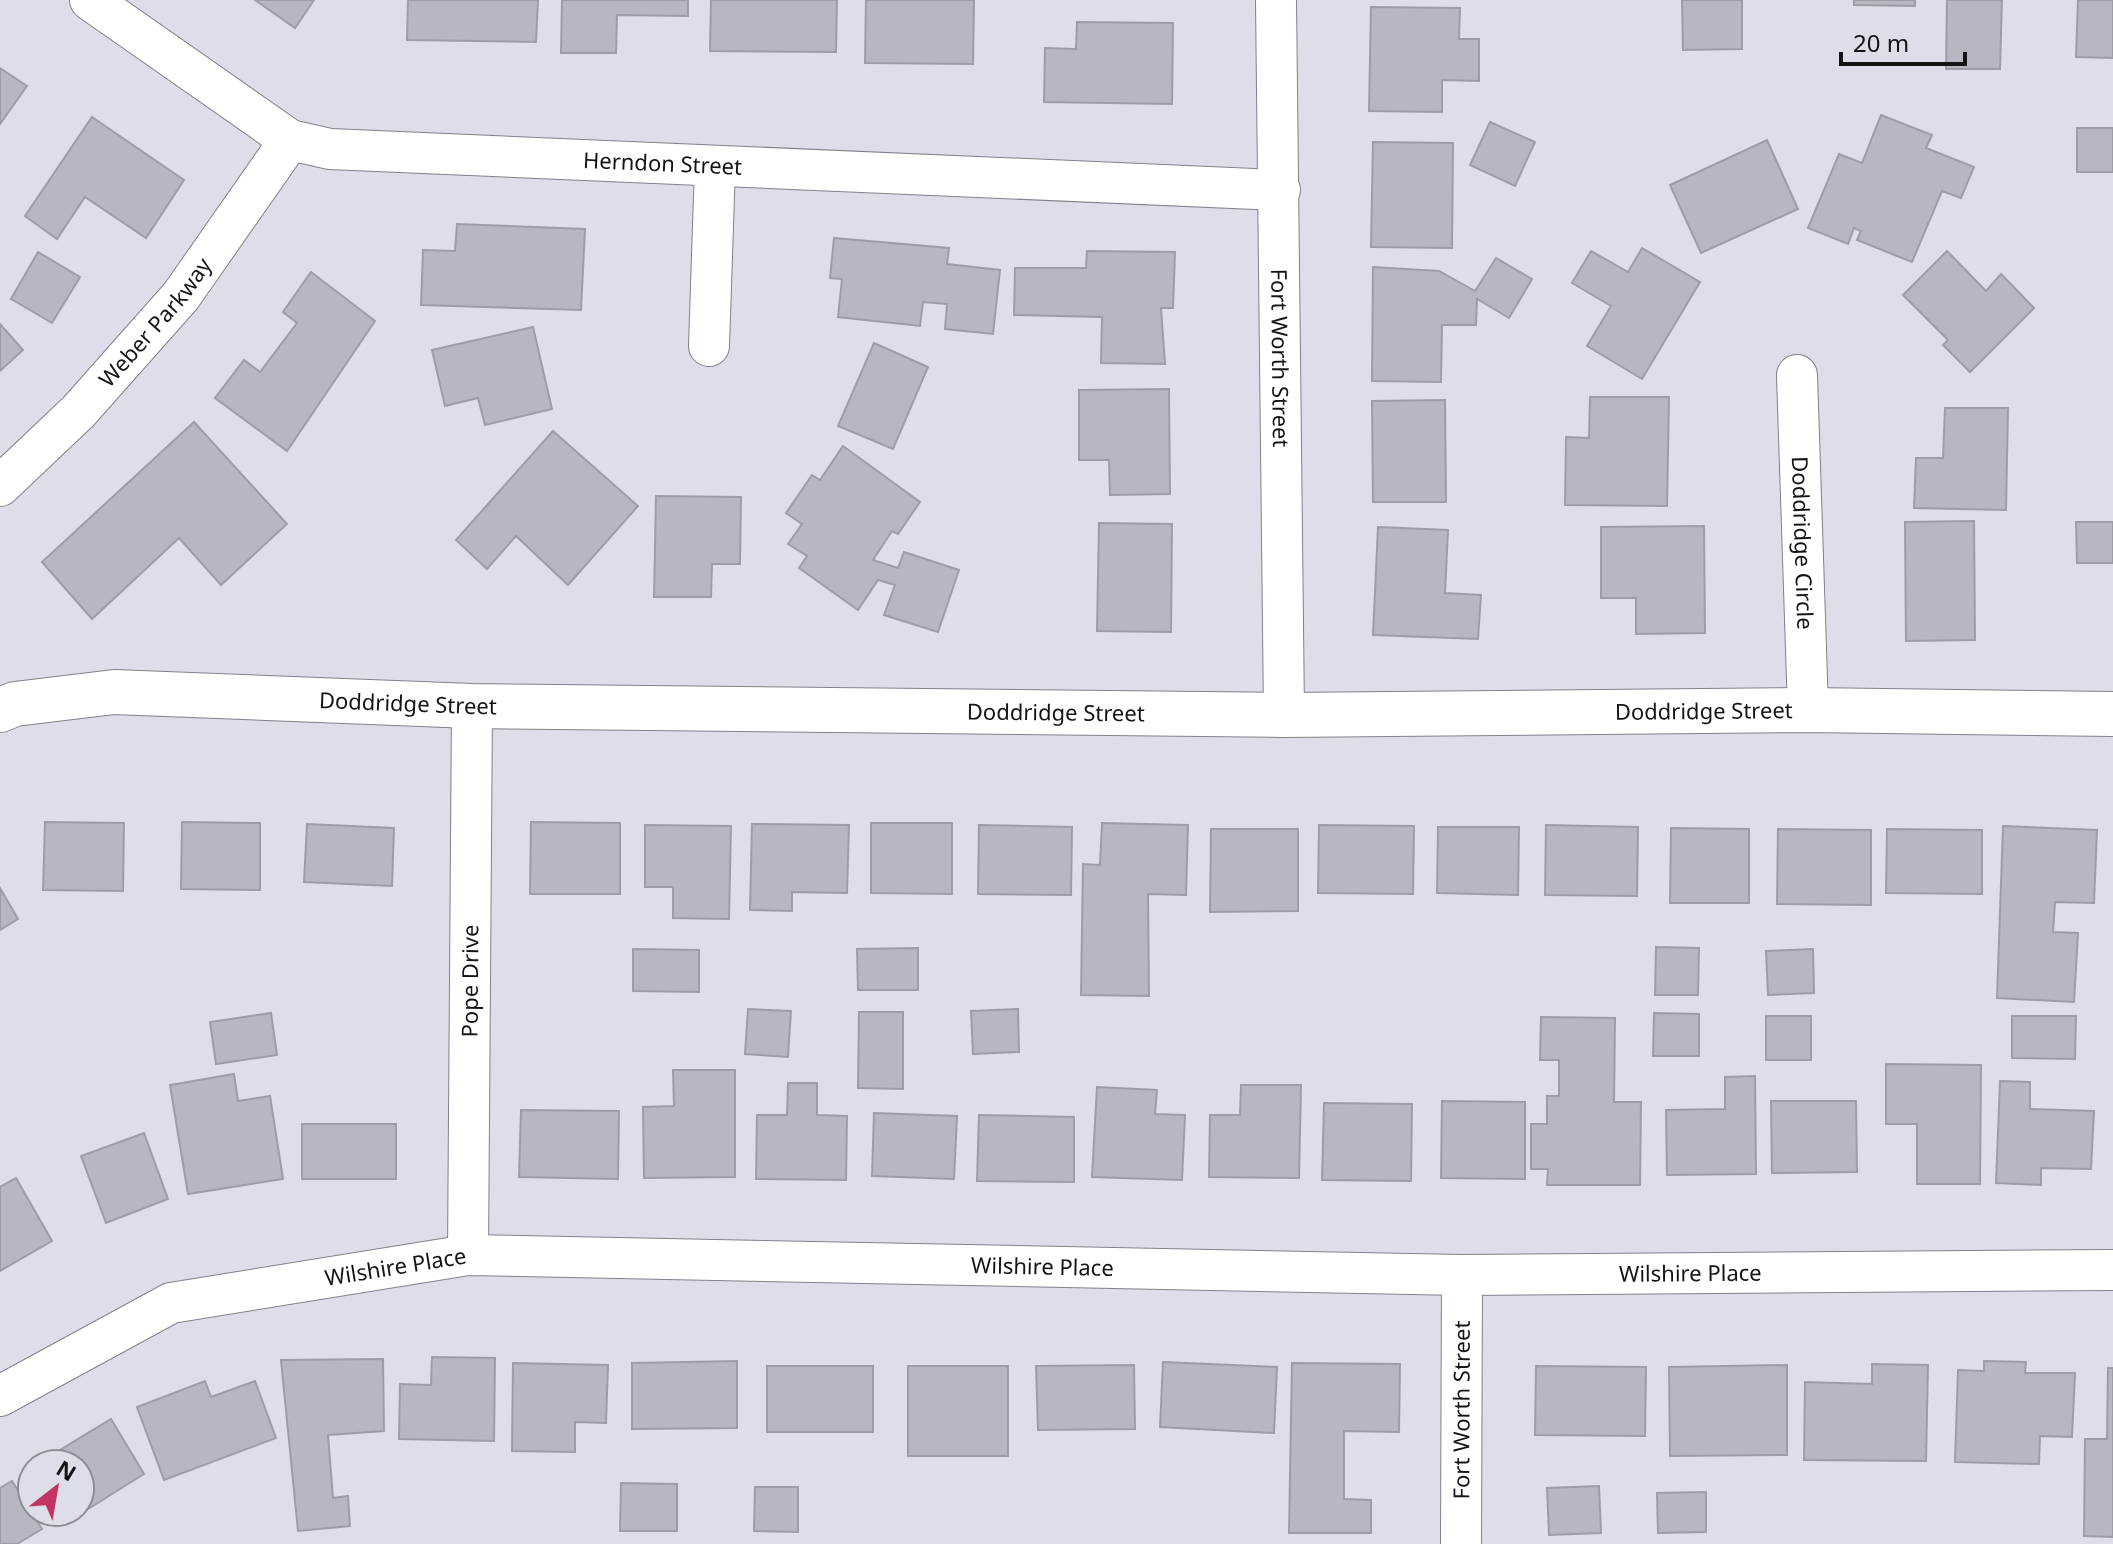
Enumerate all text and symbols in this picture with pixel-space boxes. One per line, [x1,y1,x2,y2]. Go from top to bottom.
scale bar [1841,16,1965,66]
text: 20 m [1853,26,1909,59]
street label: Herndon Street [582,144,743,181]
street label: Weber Parkway [91,250,218,393]
street label: Fort Worth Street [1265,268,1297,448]
street label: Doddridge Circle [1786,456,1821,630]
street label: Doddridge Street [318,684,497,720]
street label: Doddridge Street [1615,694,1793,726]
street label: Doddridge Street [967,695,1145,727]
street label: Pope Drive [454,925,484,1037]
street label: Wilshire Place [322,1240,468,1292]
street label: Wilshire Place [971,1249,1114,1282]
street label: Wilshire Place [1619,1257,1762,1288]
street label: Fort Worth Street [1445,1321,1476,1499]
north arrow [16,1448,96,1528]
text: N [51,1453,82,1487]

